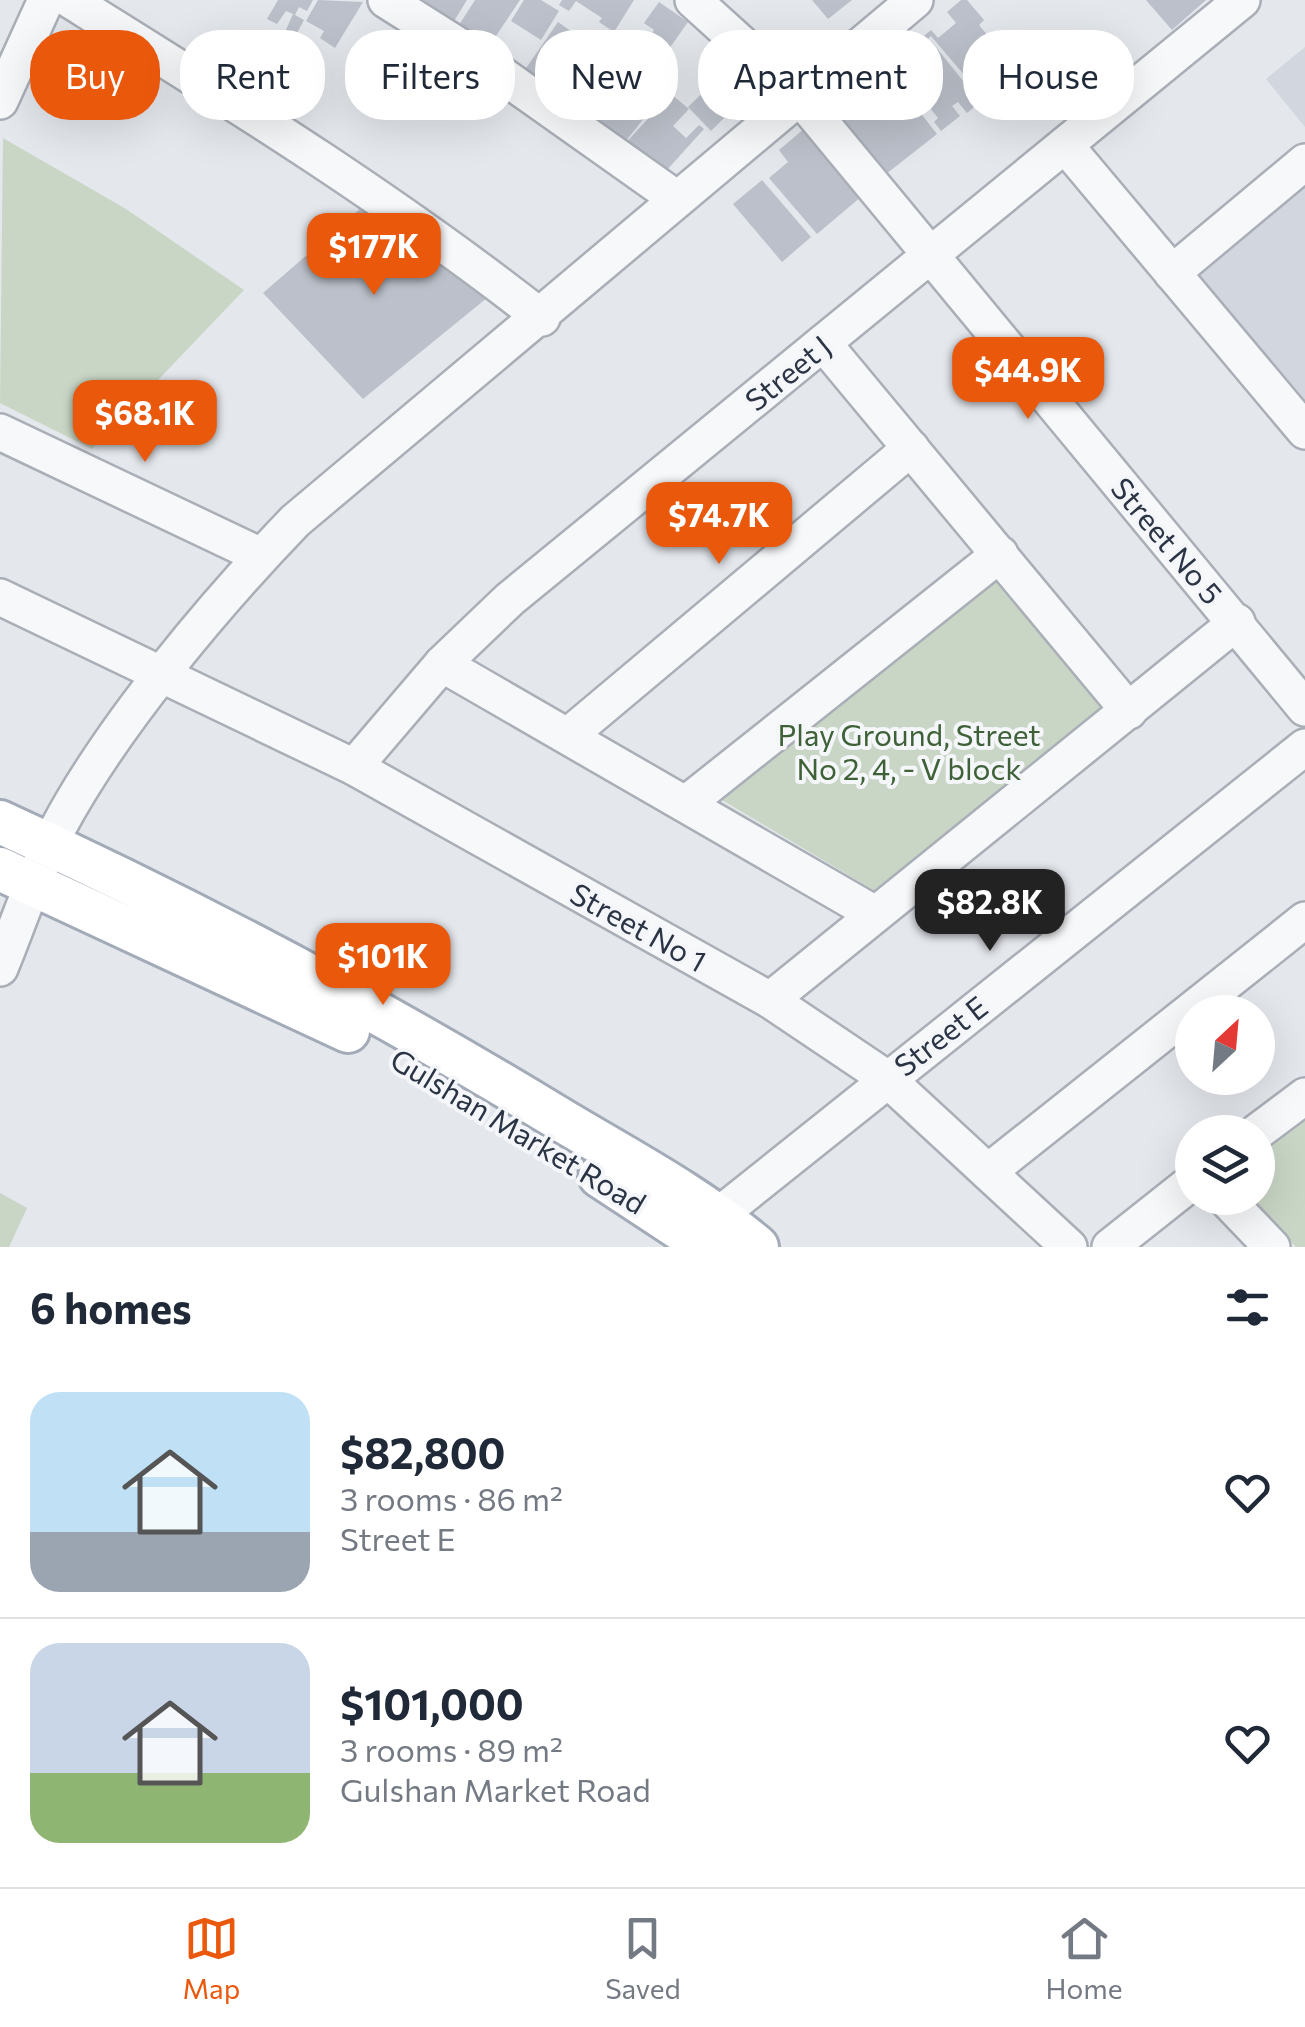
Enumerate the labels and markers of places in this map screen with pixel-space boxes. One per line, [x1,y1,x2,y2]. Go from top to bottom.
pin: $177K [304,213,444,298]
pin: $44.9K [947,337,1109,422]
pin: $68.1K [64,380,226,465]
pin: $74.7K [638,482,800,567]
pin: $82.8K [909,869,1071,954]
pin: $101K [313,923,453,1008]

